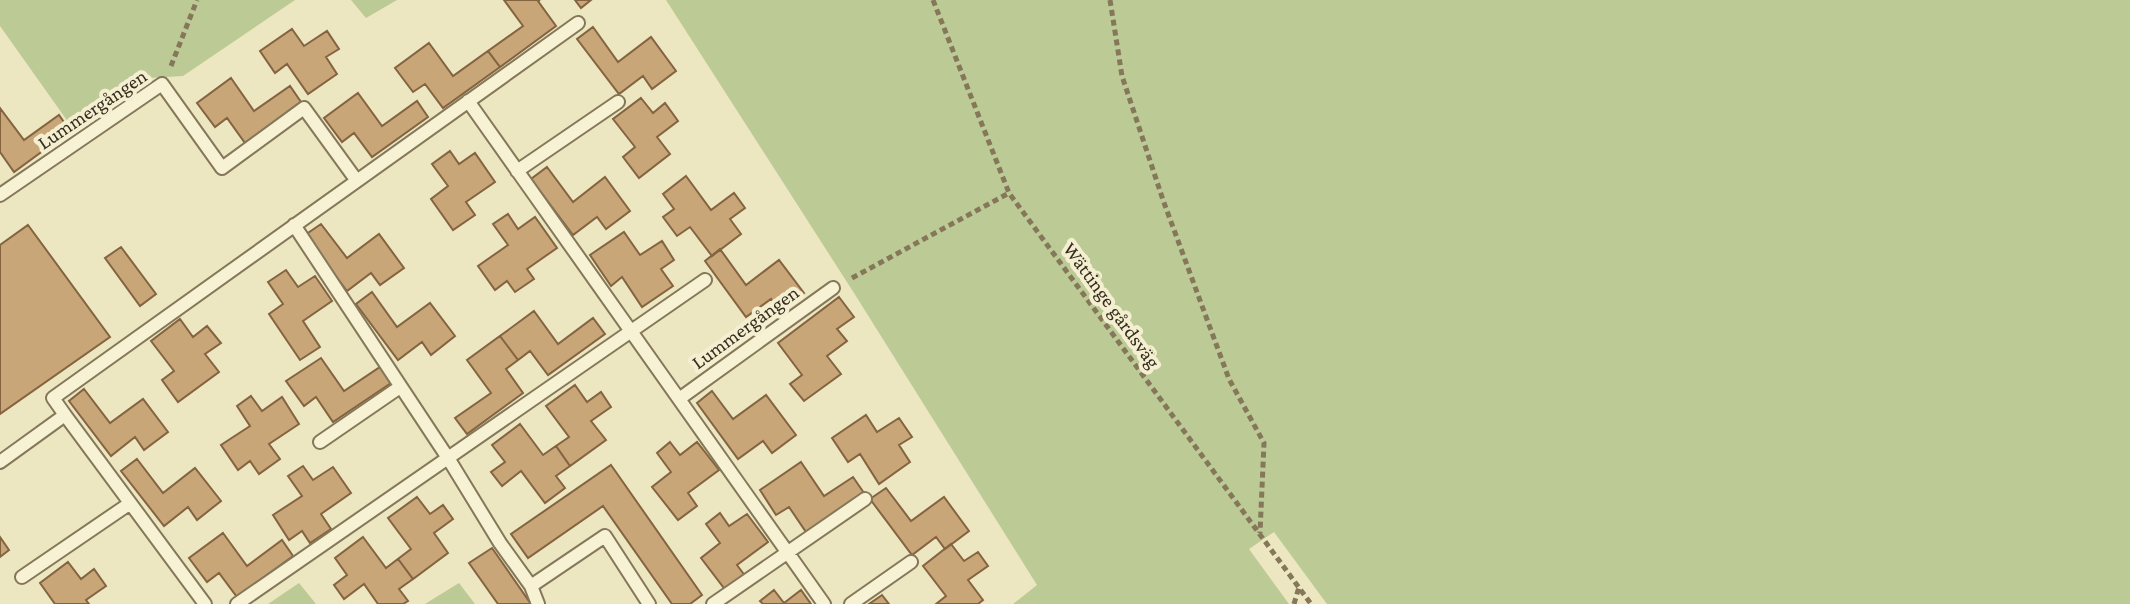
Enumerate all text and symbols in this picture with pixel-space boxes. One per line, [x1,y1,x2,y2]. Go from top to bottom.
street label: Lummergången [33,64,151,154]
street label: Wättinge gårdsväg [1058,238,1165,373]
street label: Lummergången [687,281,804,374]

